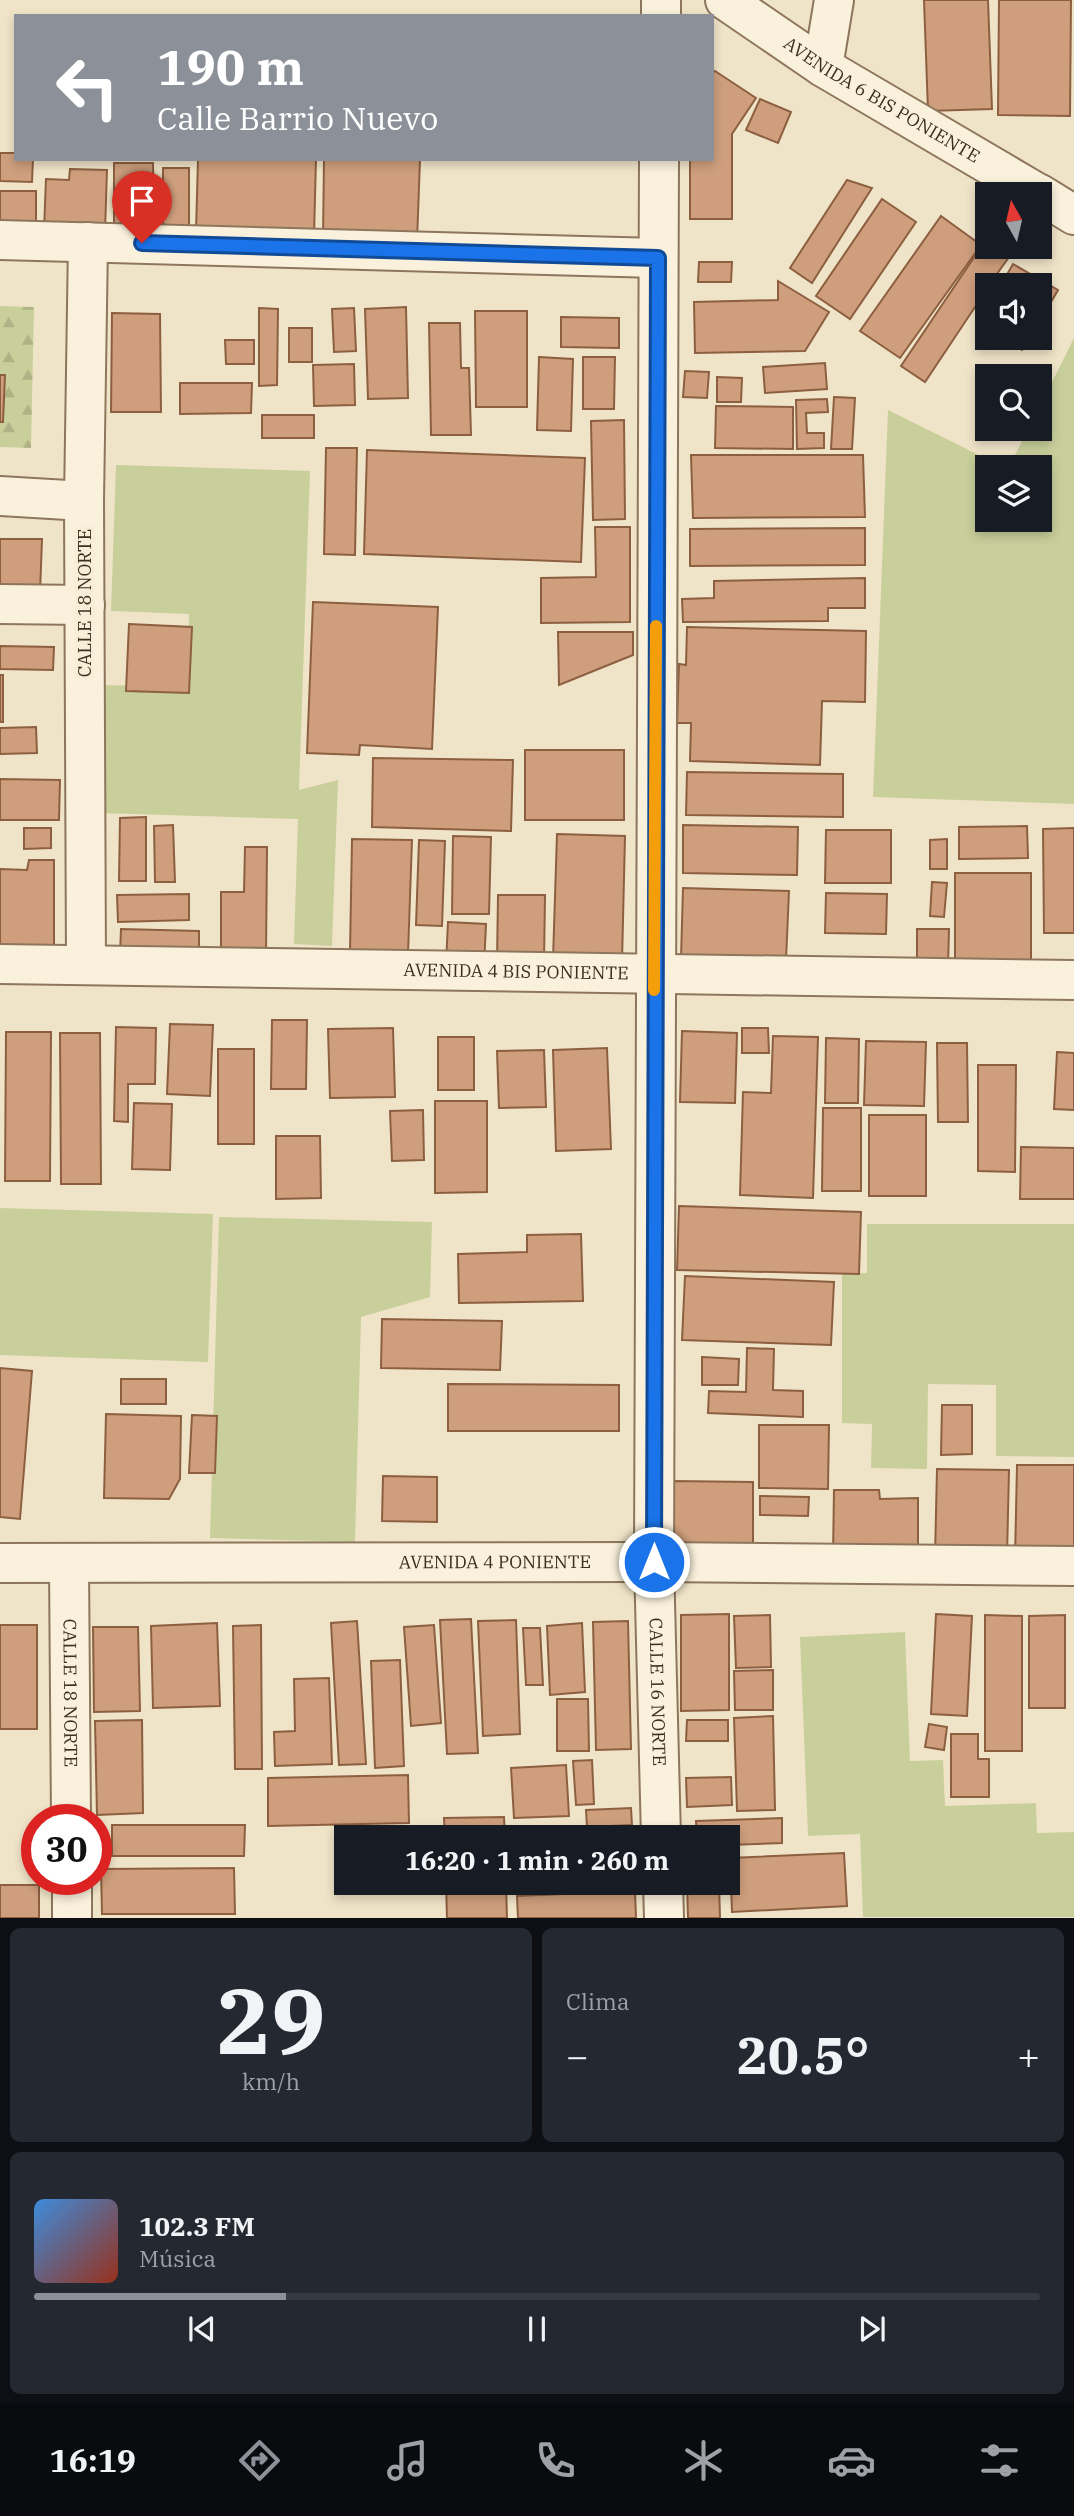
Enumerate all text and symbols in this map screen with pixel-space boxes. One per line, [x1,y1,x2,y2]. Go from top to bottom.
street label: AVENIDA 6 BIS PONIENTE [779,31,984,168]
text: 190 m [157,35,304,98]
icon: left [42,42,133,133]
text: Calle Barrio Nuevo [157,97,438,139]
pin [112,171,172,243]
icon: arrive [123,182,161,220]
north arrow [975,182,1052,259]
map controls [975,182,1052,532]
button: sound [975,273,1052,350]
button: search [975,364,1052,441]
button: layers [975,455,1052,532]
street label: CALLE 18 NORTE [73,529,96,677]
street label: AVENIDA 4 BIS PONIENTE [403,958,629,984]
position arrow [617,1525,691,1599]
street label: AVENIDA 4 PONIENTE [399,1550,591,1573]
street label: CALLE 16 NORTE [644,1617,671,1767]
street label: CALLE 18 NORTE [58,1619,83,1767]
speed limit sign: 30 [21,1804,112,1895]
text: 16:20 · 1 min · 260 m [405,1843,669,1877]
text: 29 [216,1961,326,2079]
text: Clima [566,1986,630,2016]
text: 20.5° [737,2021,869,2088]
text: − [566,2031,589,2080]
text: + [1017,2031,1040,2080]
text: km/h [242,2066,300,2096]
text: 102.3 FM [139,2209,255,2243]
text: Música [139,2243,216,2273]
icon: previous [183,2310,221,2348]
icon: pause [518,2310,556,2348]
icon: next [853,2310,891,2348]
icon: directions [235,2436,284,2485]
icon: music [383,2436,432,2485]
icon: phone [531,2436,580,2485]
icon: climate [679,2436,728,2485]
icon: car [827,2436,876,2485]
icon: filters [975,2436,1024,2485]
text: 16:19 [50,2439,136,2481]

